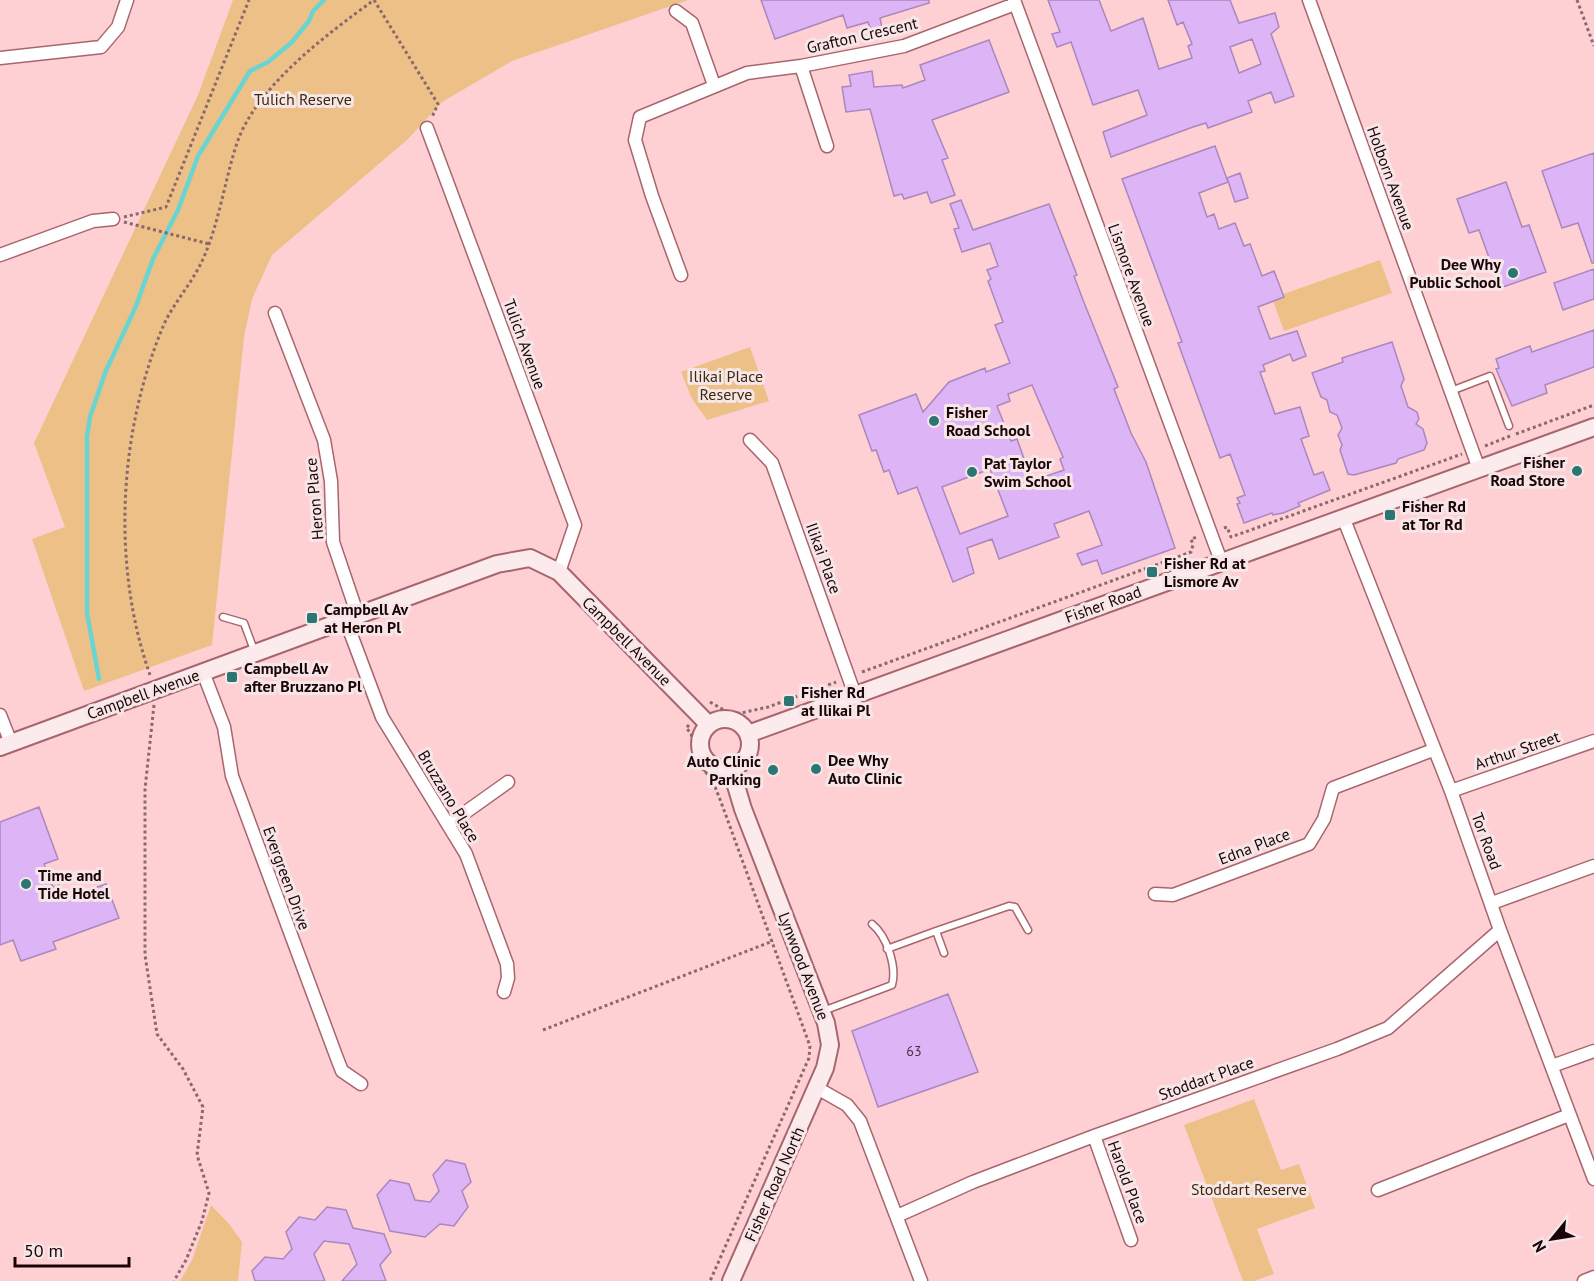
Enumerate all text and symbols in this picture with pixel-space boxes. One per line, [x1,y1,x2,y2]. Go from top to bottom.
street label: Grafton Crescent [805,12,920,57]
park label: Tulich Reserve [254,89,352,109]
street label: Holborn Avenue [1363,123,1419,233]
street label: Lismore Avenue [1104,221,1160,329]
place label: Dee Why Public School [1410,254,1501,292]
marker: Dee Why Public School [1506,266,1520,280]
street label: Tulich Avenue [499,296,551,392]
park label: Ilikai Place Reserve [689,366,763,404]
place label: Fisher Road School [946,402,1030,440]
marker: Fisher Road School [927,414,941,428]
place label: Fisher Road Store [1491,452,1565,490]
place label: Pat Taylor Swim School [984,453,1072,491]
street label: Heron Place [300,457,328,541]
marker: Fisher Road Store [1570,464,1584,478]
marker: Pat Taylor Swim School [965,465,979,479]
place label: Fisher Rd at Tor Rd [1402,496,1466,534]
marker: Fisher Rd at Tor Rd [1383,508,1397,522]
street label: Ilikai Place [802,520,846,596]
place label: Fisher Rd at Lismore Av [1164,553,1246,591]
marker: Fisher Rd at Lismore Av [1145,565,1159,579]
street label: Fisher Road [1062,581,1144,627]
street label: Campbell Avenue [578,592,676,690]
place label: Campbell Av at Heron Pl [324,599,409,637]
marker: Campbell Av at Heron Pl [305,611,319,625]
place label: Campbell Av after Bruzzano Pl [244,658,362,696]
street label: Campbell Avenue [84,664,202,724]
marker: Campbell Av after Bruzzano Pl [225,670,239,684]
place label: Fisher Rd at Ilikai Pl [801,682,870,720]
marker: Fisher Rd at Ilikai Pl [782,694,796,708]
street label: Arthur Street [1472,726,1563,774]
street label: Bruzzano Place [414,746,484,846]
place label: Dee Why Auto Clinic [828,750,902,788]
place label: Auto Clinic Parking [687,751,761,789]
marker: Dee Why Auto Clinic [809,762,823,776]
marker: Auto Clinic Parking [766,763,780,777]
street label: Tor Road [1468,810,1506,872]
street label: Edna Place [1216,823,1292,869]
street label: Evergreen Drive [259,824,315,932]
place label: Time and Tide Hotel [38,865,110,903]
marker: Time and Tide Hotel [19,877,33,891]
street label: Lynwood Avenue [774,909,834,1023]
house number: 63 [906,1042,922,1060]
street label: Stoddart Place [1156,1052,1256,1104]
street label: Fisher Road North [740,1124,808,1244]
street label: Harold Place [1104,1138,1152,1226]
park label: Stoddart Reserve [1191,1179,1307,1199]
north arrow [1522,1209,1582,1269]
scale bar [15,1230,129,1268]
text: N [1528,1237,1550,1256]
text: 50 m [24,1239,63,1262]

